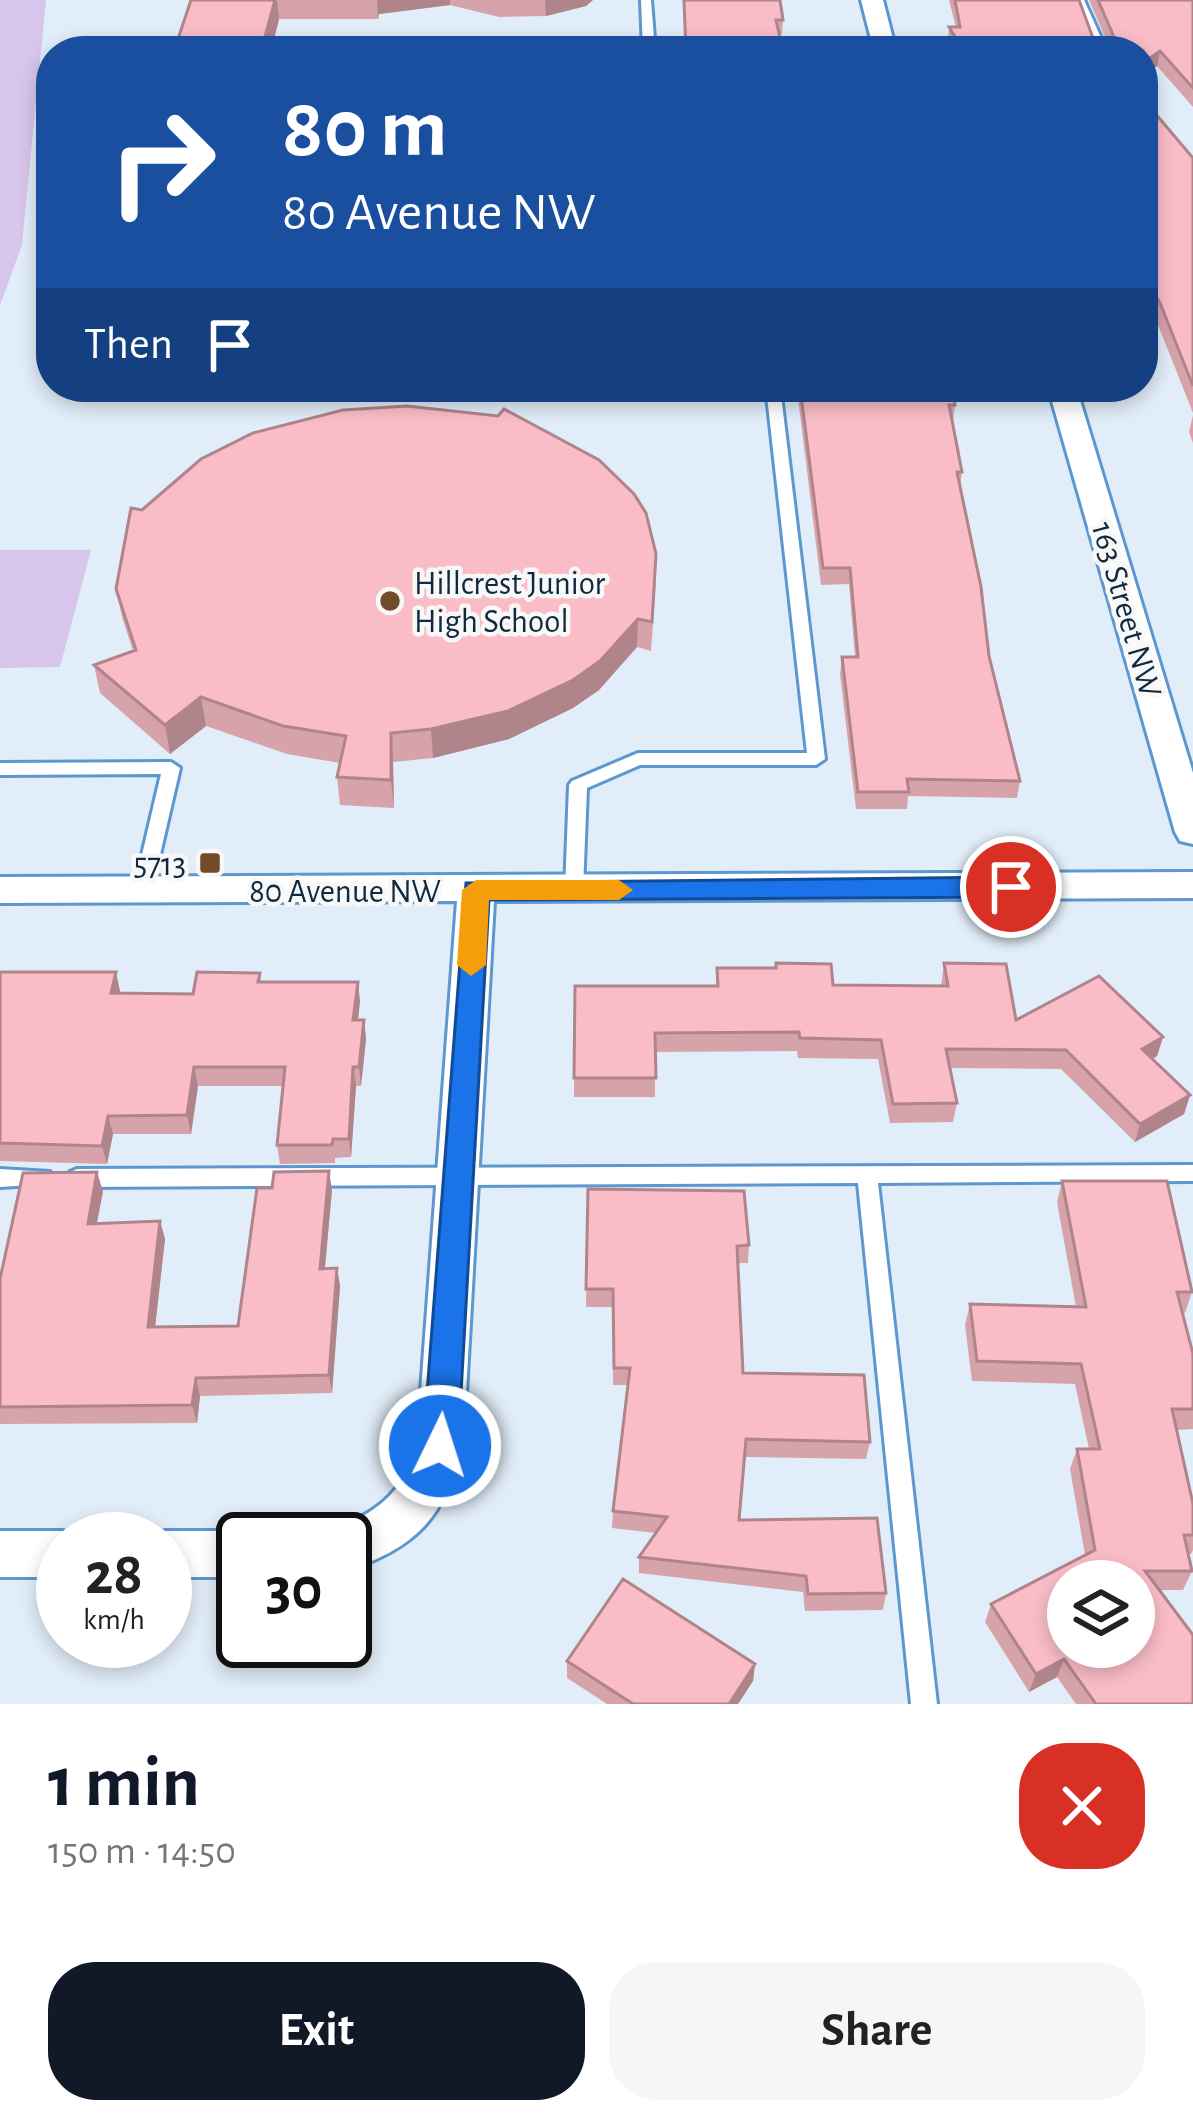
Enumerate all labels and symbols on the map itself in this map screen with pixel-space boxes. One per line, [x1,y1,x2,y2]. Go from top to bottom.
street label: 163 Street NW [1085,518,1166,701]
place label: Hillcrest Junior High School [414,568,606,639]
marker: Hillcrest Junior High School [377,588,403,614]
pin [960,836,1062,938]
place label: 5713 [133,849,186,882]
marker: 5713 [197,850,223,876]
street label: 80 Avenue NW [249,876,441,909]
position arrow [377,1383,503,1509]
speed limit sign: 30 [216,1512,372,1668]

